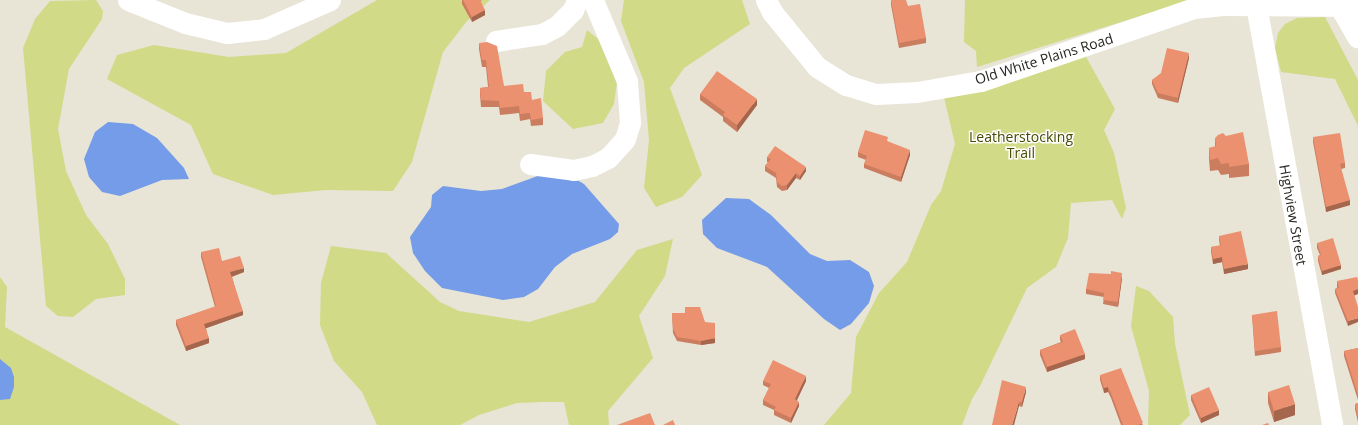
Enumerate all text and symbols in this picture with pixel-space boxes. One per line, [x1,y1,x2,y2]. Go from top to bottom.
street label: Old White Plains Road [973,30,1115,88]
park label: Leatherstocking Trail [969,129,1073,162]
street label: Highview Street [1276,163,1310,267]

